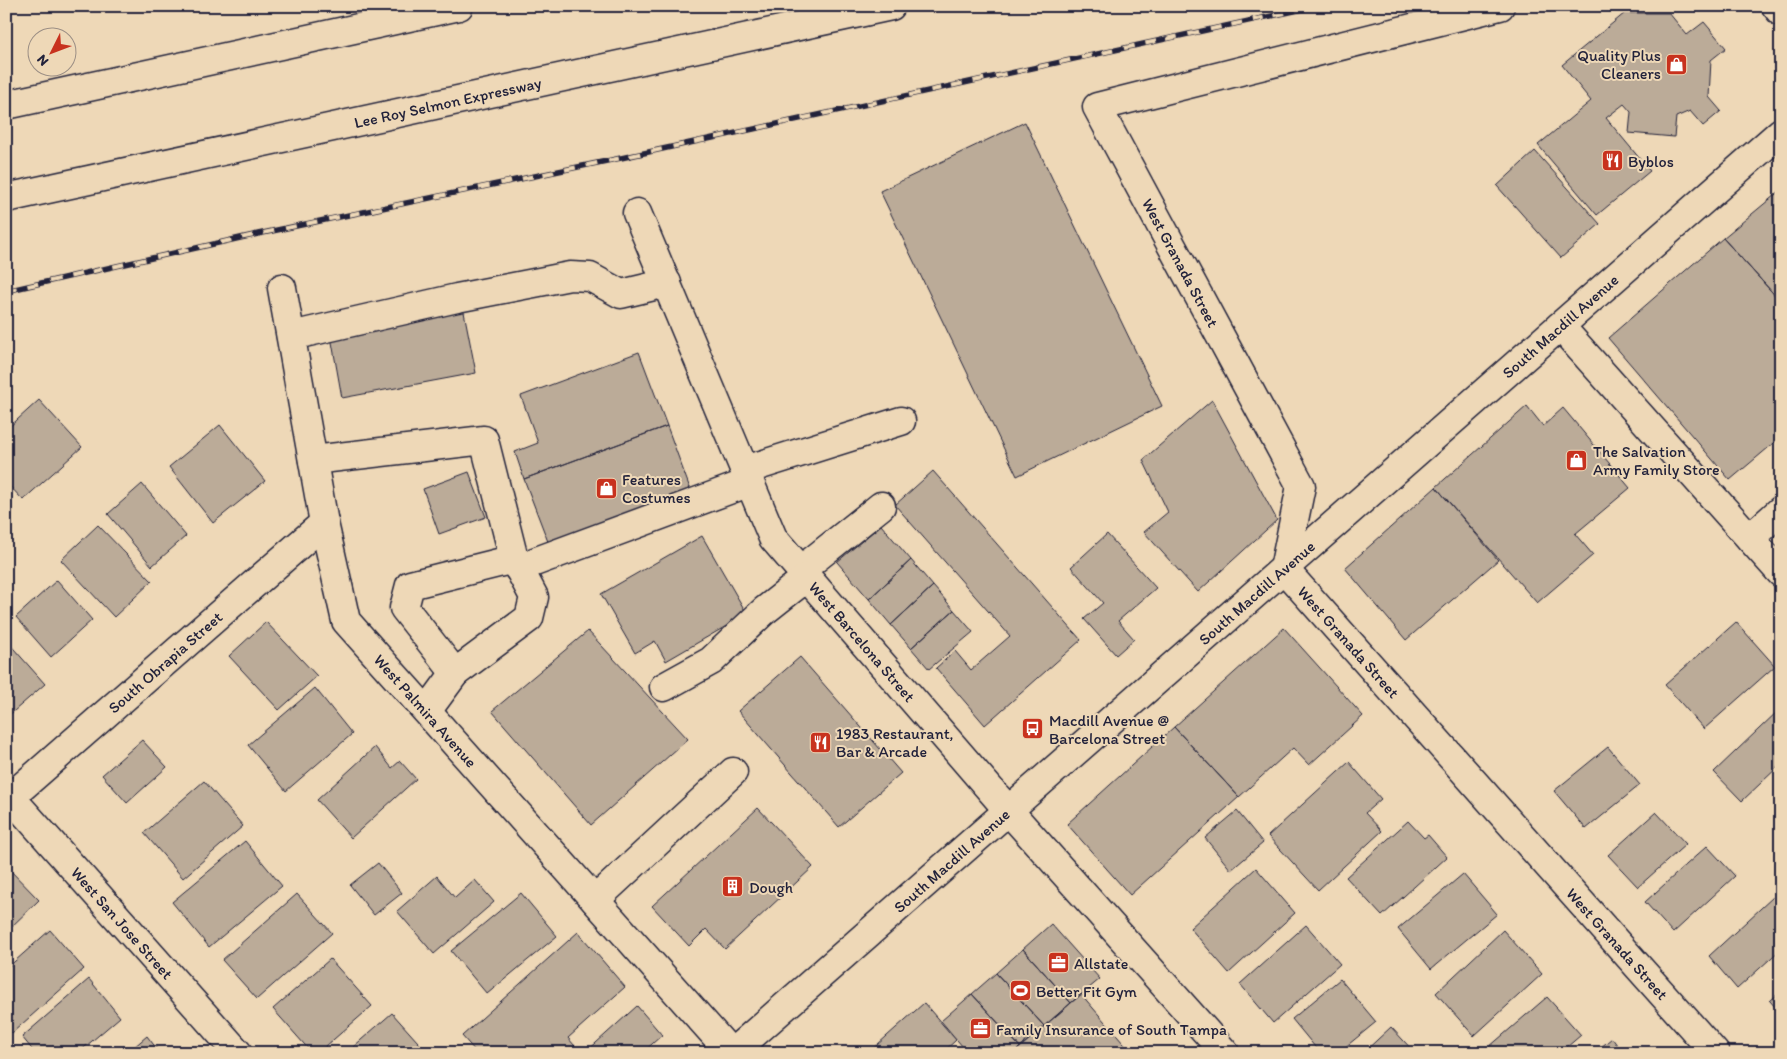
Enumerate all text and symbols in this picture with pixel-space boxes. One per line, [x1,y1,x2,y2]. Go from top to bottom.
north arrow [28,28,78,78]
place label: Quality Plus Cleaners [1577,46,1661,83]
text: N [33,51,52,70]
shop icon: Quality Plus Cleaners [1665,52,1689,76]
street label: Lee Roy Selmon Expressway [352,73,544,132]
restaurant icon: Byblos [1600,149,1624,173]
place label: Byblos [1628,152,1674,171]
street label: West Granada Street [1138,195,1223,330]
street label: South Macdill Avenue [1498,270,1622,382]
place label: The Salvation Army Family Store [1593,442,1720,479]
shop icon: The Salvation Army Family Store [1565,448,1589,472]
place label: Features Costumes [622,470,691,507]
shop icon: Features Costumes [594,476,618,500]
street label: South Macdill Avenue [1195,537,1319,649]
street label: West Barcelona Street [805,578,919,706]
street label: West Granada Street [1294,582,1403,702]
street label: South Obrapia Street [104,608,226,717]
street label: West Palmira Avenue [370,650,481,771]
place label: Macdill Avenue @ Barcelona Street [1049,711,1169,748]
bus stop icon: Macdill Avenue @ Barcelona Street [1021,717,1045,741]
place label: 1983 Restaurant, Bar & Arcade [836,724,953,761]
restaurant icon: 1983 Restaurant, Bar & Arcade [808,730,832,754]
street label: South Macdill Avenue [890,805,1014,917]
street label: West San Jose Street [67,863,177,983]
building icon: Dough [721,875,745,899]
place label: Dough [749,878,793,897]
street label: West Granada Street [1562,884,1672,1004]
office icon: Allstate [1046,951,1070,975]
place label: Allstate [1074,954,1128,973]
sports icon: Better Fit Gym [1008,979,1032,1003]
place label: Better Fit Gym [1036,982,1137,1001]
office icon: Family Insurance of South Tampa [968,1017,992,1041]
place label: Family Insurance of South Tampa [996,1020,1227,1039]

